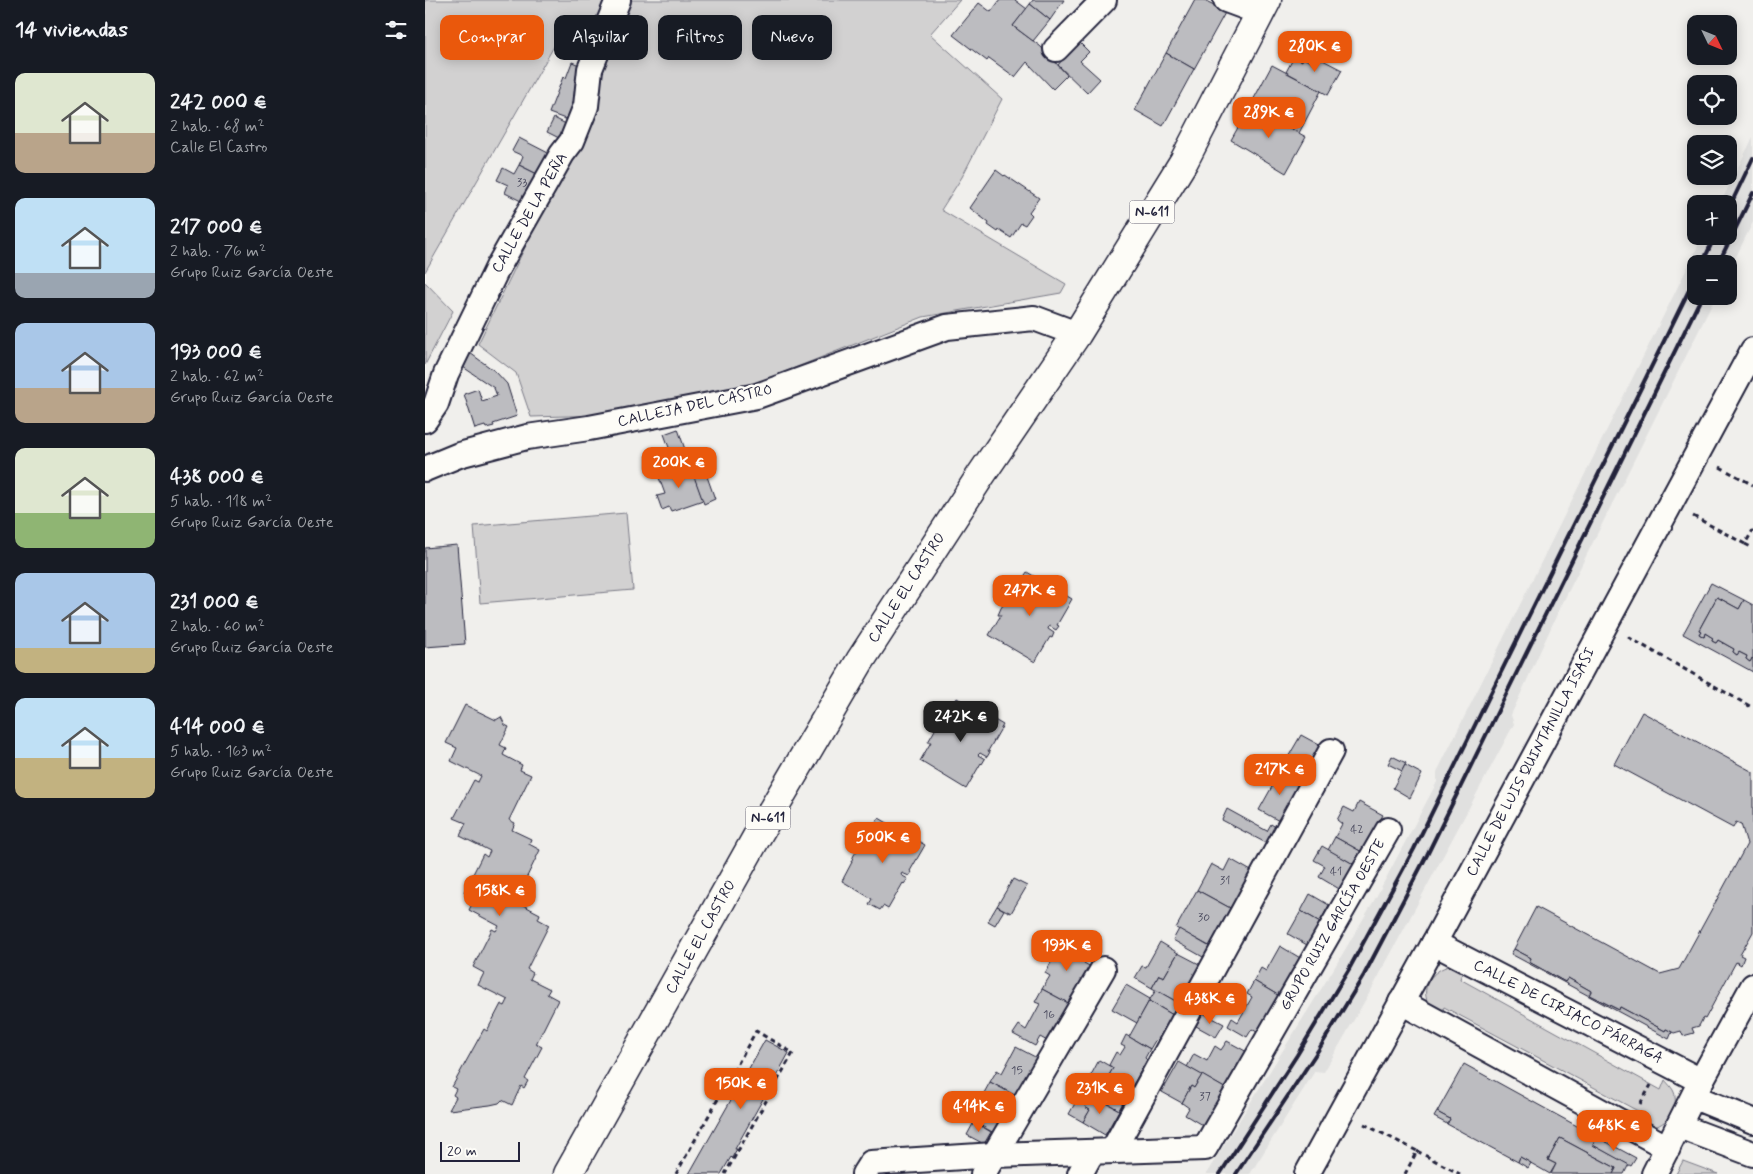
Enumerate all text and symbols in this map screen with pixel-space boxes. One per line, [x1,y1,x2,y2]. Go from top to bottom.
chip: Comprar [440,15,544,60]
chip: Alquilar [554,15,648,60]
chip: Filtros [658,15,742,60]
chip: Nuevo [752,15,832,60]
north arrow [1687,15,1737,65]
map controls [1687,15,1737,305]
text: 14 viviendas [15,16,128,44]
icon: filters [382,16,410,44]
pin: 280K € [1274,30,1356,73]
text: 280K € [1289,36,1341,57]
button: locate [1687,75,1737,125]
text: 242 000 € [170,88,267,116]
icon: home [55,93,115,153]
pin: 289K € [1228,96,1310,139]
text: 289K € [1243,102,1295,123]
text: 2 hab. · 68 m² [170,116,265,137]
button: layers [1687,135,1737,185]
text: Calle El Castro [170,137,268,158]
street label: CALLE DE LA PEÑA [487,149,573,277]
house number: 33 [517,175,527,191]
button: + [1687,195,1737,245]
road number: N-611 [1129,200,1175,223]
text: 217 000 € [170,213,263,241]
icon: home [55,218,115,278]
text: 2 hab. · 76 m² [170,241,266,262]
button: − [1687,255,1737,305]
text: Grupo Ruiz García Oeste [170,262,334,283]
text: 193 000 € [170,338,262,366]
icon: home [55,343,115,403]
text: 2 hab. · 62 m² [170,366,264,387]
street label: CALLEJA DEL CASTRO [616,380,774,432]
text: Grupo Ruiz García Oeste [170,387,334,408]
pin: 200K € [638,446,720,489]
text: 200K € [653,452,705,473]
text: 438 000 € [170,463,264,491]
icon: home [55,468,115,528]
text: 5 hab. · 118 m² [170,491,272,512]
text: Grupo Ruiz García Oeste [170,512,334,533]
street label: CALLE EL CASTRO [864,529,950,647]
pin: 247K € [989,574,1071,617]
text: 247K € [1004,580,1056,601]
text: 231 000 € [170,588,259,616]
icon: home [55,593,115,653]
text: 2 hab. · 60 m² [170,616,265,637]
text: Grupo Ruiz García Oeste [170,637,334,658]
street label: CALLE DE LUIS QUINTANILLA ISASI [1462,644,1600,880]
pin: 242K € [920,700,1002,743]
text: 242K € [934,706,988,727]
text: 414 000 € [170,713,265,741]
icon: home [55,718,115,778]
text: 5 hab. · 163 m² [170,741,272,762]
pin: 217K € [1239,754,1321,796]
text: 217K € [1255,759,1305,780]
text: Grupo Ruiz García Oeste [170,762,334,783]
road number: N-611 [745,806,791,830]
pin: 500K € [842,822,924,864]
house number: 42 [1350,822,1364,838]
text: 500K € [856,827,910,848]
street label: GRUPO RUIZ GARCÍA OESTE [1275,835,1390,1014]
house number: 41 [1330,864,1342,880]
house number: 31 [1220,873,1230,889]
pin: 158K € [459,874,541,917]
street label: CALLE EL CASTRO [661,876,741,998]
text: 158K € [475,880,525,901]
house number: 30 [1198,910,1210,926]
pin: 193K € [1026,930,1108,972]
text: 193K € [1042,935,1092,956]
street label: CALLE DE CIRIACO PÁRRAGA [1470,954,1667,1069]
pin: 438K € [1169,982,1251,1025]
text: 438K € [1185,988,1235,1009]
house number: 16 [1043,1007,1055,1023]
house number: 15 [1011,1063,1023,1079]
pin: 150K € [700,1068,782,1110]
pin: 231K € [1059,1072,1141,1115]
text: 150K € [715,1073,767,1094]
text: 231K € [1077,1078,1123,1099]
house number: 37 [1199,1089,1211,1105]
pin: 414K € [938,1090,1020,1133]
text: 414K € [953,1096,1005,1117]
pin: 648K € [1573,1110,1655,1152]
text: 648K € [1588,1115,1640,1136]
scale bar [440,1139,520,1162]
text: 20 m [447,1142,477,1160]

